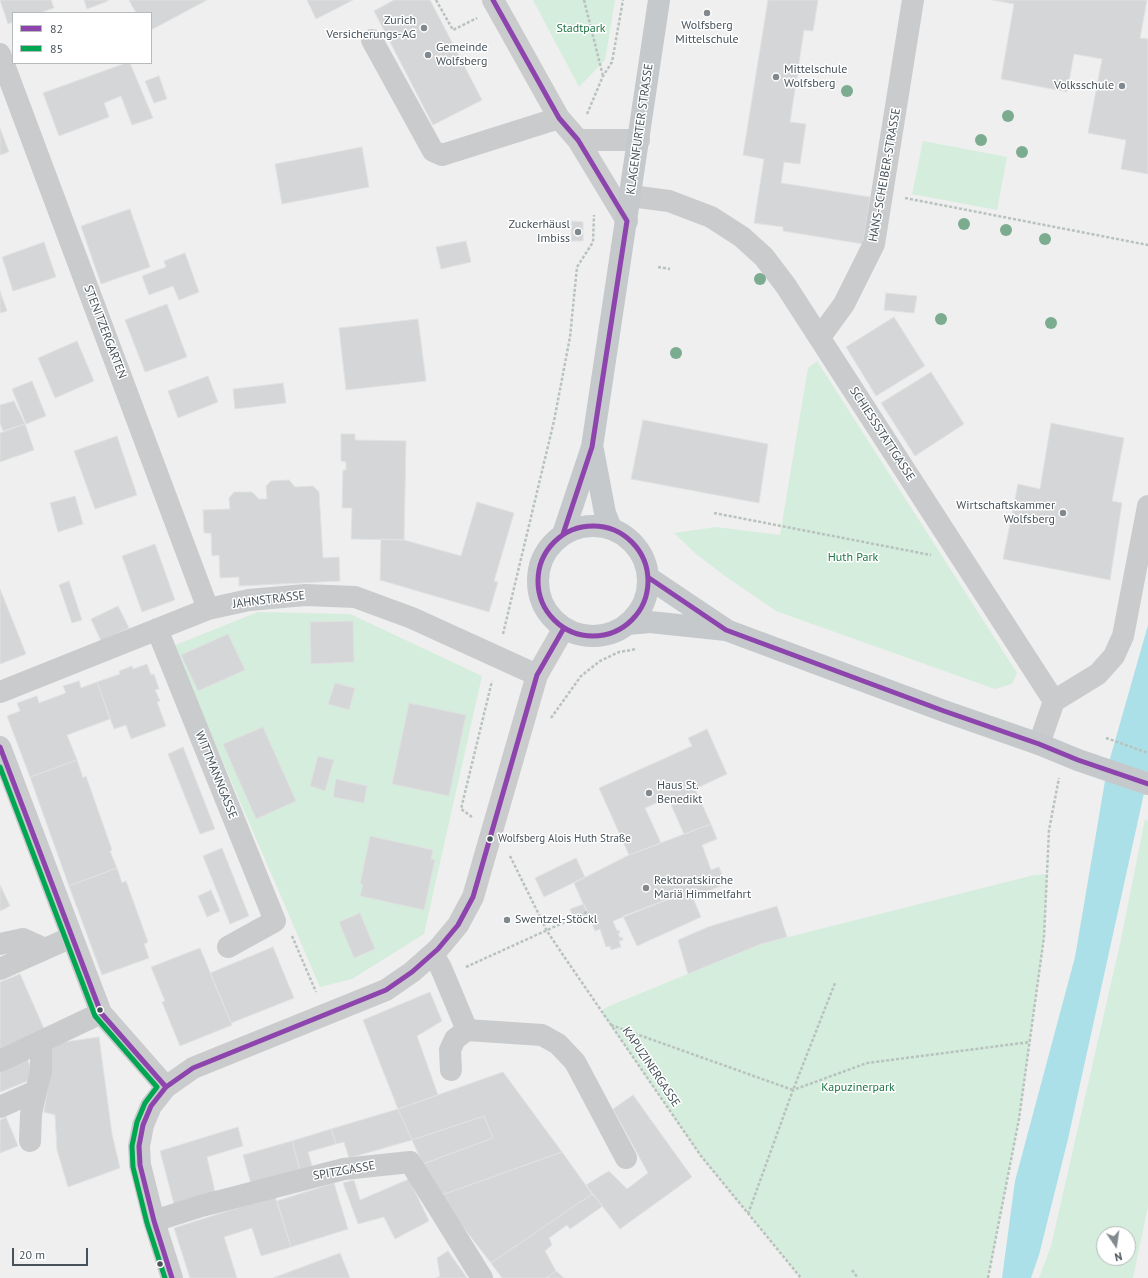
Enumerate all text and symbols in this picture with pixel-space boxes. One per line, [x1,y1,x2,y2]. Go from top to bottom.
marker: Wolfsberg Mittelschule [702,8,712,18]
legend [12,12,152,64]
place label: Zurich Versicherungs-AG [326,14,416,42]
place label: Wolfsberg Mittelschule [675,19,739,47]
text: 82 [50,21,63,36]
park label: Stadtpark [556,22,606,36]
marker: Zurich Versicherungs-AG [419,23,429,33]
text: 85 [50,41,63,56]
place label: Gemeinde Wolfsberg [436,41,488,69]
marker: Gemeinde Wolfsberg [423,50,433,60]
street label: KLAGENFURTER STRASSE [624,63,656,195]
place label: Mittelschule Wolfsberg [784,63,847,91]
marker: Mittelschule Wolfsberg [771,72,781,82]
place label: Volksschule [1054,79,1114,93]
marker: Volksschule [1117,81,1127,91]
street label: HANS-SCHEIBER-STRASSE [866,107,904,243]
place label: Zuckerhäusl Imbiss [509,218,570,246]
marker: Zuckerhäusl Imbiss [573,227,583,237]
street label: STENITZERGARTEN [81,283,129,381]
street label: SCHIESSSTATTGASSE [846,384,918,484]
place label: Wirtschaftskammer Wolfsberg [956,499,1055,527]
marker: Wirtschaftskammer Wolfsberg [1058,508,1068,518]
park label: Huth Park [828,551,878,565]
street label: JAHNSTRASSE [232,588,306,612]
street label: WITTMANNGASSE [192,729,240,821]
place label: Haus St. Benedikt [657,779,702,807]
marker: Haus St. Benedikt [644,788,654,798]
place label: Wolfsberg Alois Huth Straße [498,832,631,846]
marker: Wolfsberg Alois Huth Straße [485,834,495,844]
place label: Rektoratskirche Mariä Himmelfahrt [654,874,751,902]
marker: Rektoratskirche Mariä Himmelfahrt [641,883,651,893]
place label: Swentzel-Stöckl [515,913,597,927]
marker: Swentzel-Stöckl [502,915,512,925]
unlabelled marker [95,1005,105,1015]
street label: KAPUZINERGASSE [619,1024,683,1110]
park label: Kapuzinerpark [821,1081,895,1095]
street label: SPITZGASSE [312,1158,376,1184]
north arrow [1096,1226,1136,1266]
scale bar [14,1240,90,1266]
text: 20 m [19,1247,45,1262]
text: N [1113,1249,1124,1264]
unlabelled marker [155,1259,165,1269]

